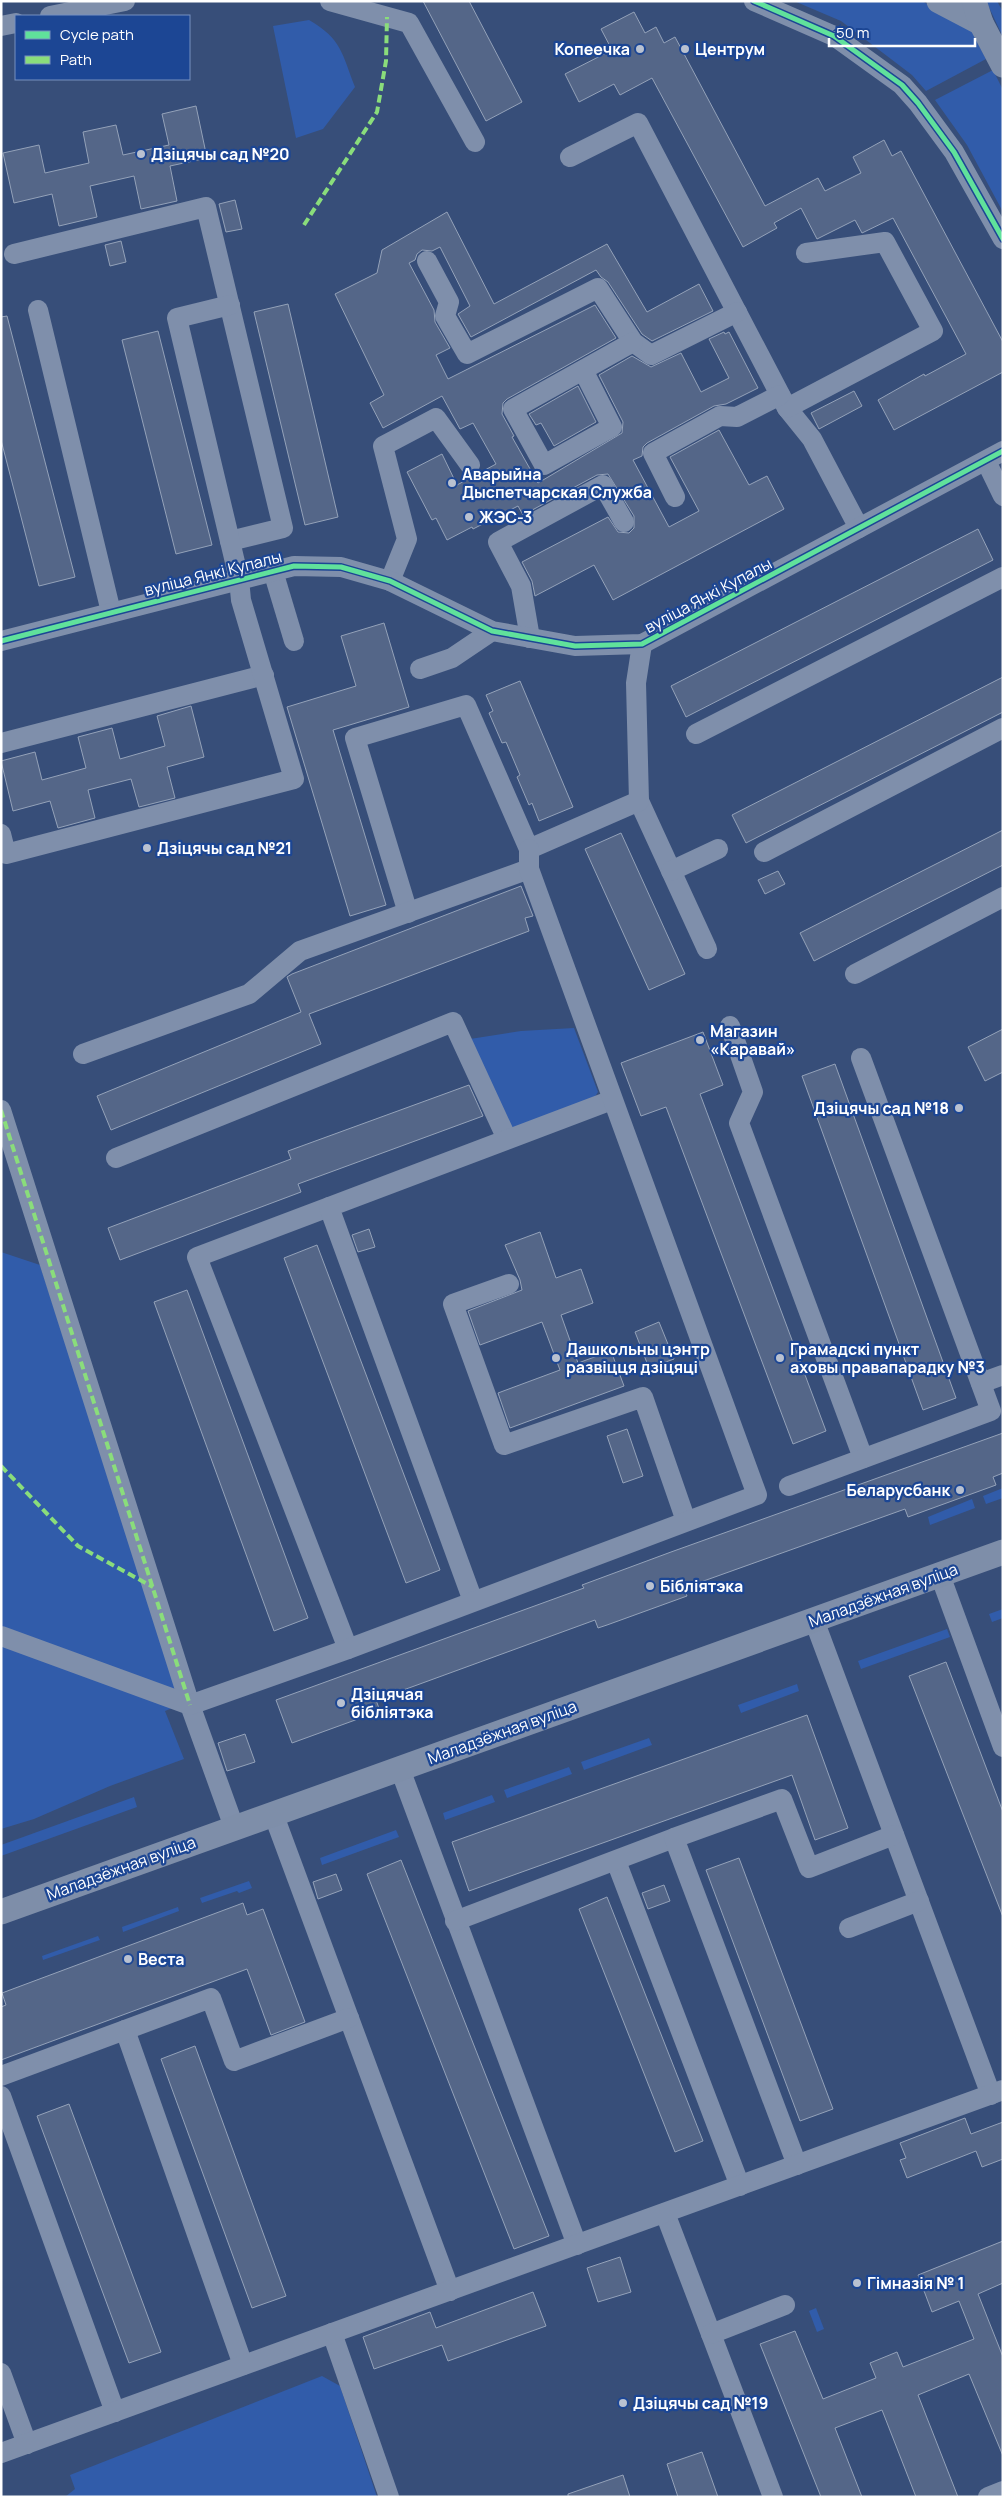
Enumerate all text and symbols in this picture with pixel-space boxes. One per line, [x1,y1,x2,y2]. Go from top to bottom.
legend [15,15,190,80]
scale bar [829,15,975,47]
text: 50 m [836,22,870,43]
text: Cycle path [60,24,134,45]
place label: Копеечка [554,38,630,60]
place label: Центрум [695,38,765,60]
marker: Копеечка [634,43,646,55]
marker: Центрум [679,43,691,55]
text: Path [60,49,92,70]
place label: Дзіцячы сад №20 [151,143,290,165]
marker: Дзіцячы сад №20 [135,148,147,160]
place label: Аварыйна Дыспетчарская Служба [462,463,652,503]
marker: Аварыйна Дыспетчарская Служба [446,477,458,489]
place label: ЖЭС-3 [479,506,532,528]
marker: ЖЭС-3 [463,511,475,523]
street label: вуліца Янкі Купалы [142,545,284,601]
street label: вуліца Янкі Купалы [641,552,775,638]
place label: Дзіцячы сад №21 [157,837,292,859]
marker: Дзіцячы сад №21 [141,842,153,854]
place label: Магазин «Каравай» [710,1020,795,1060]
marker: Магазин «Каравай» [694,1034,706,1046]
place label: Дзіцячы сад №18 [814,1097,949,1119]
marker: Дзіцячы сад №18 [953,1102,965,1114]
place label: Дашкольны цэнтр развіцця дзіцяці [566,1338,710,1378]
place label: Грамадскі пункт аховы правапарадку №3 [790,1338,985,1378]
marker: Дашкольны цэнтр развіцця дзіцяці [550,1352,562,1364]
marker: Грамадскі пункт аховы правапарадку №3 [774,1352,786,1364]
place label: Беларусбанк [847,1479,950,1501]
marker: Беларусбанк [954,1484,966,1496]
street label: Маладзёжная вуліца [805,1558,961,1632]
place label: Бібліятэка [660,1575,743,1597]
marker: Бібліятэка [644,1580,656,1592]
place label: Дзіцячая бібліятэка [351,1683,434,1723]
street label: Маладзёжная вуліца [424,1695,580,1769]
marker: Дзіцячая бібліятэка [335,1697,347,1709]
street label: Маладзёжная вуліца [43,1831,199,1905]
place label: Веста [138,1948,184,1970]
marker: Веста [122,1953,134,1965]
place label: Гімназія № 1 [867,2272,965,2294]
marker: Гімназія № 1 [851,2277,863,2289]
place label: Дзіцячы сад №19 [633,2392,769,2414]
marker: Дзіцячы сад №19 [617,2397,629,2409]

